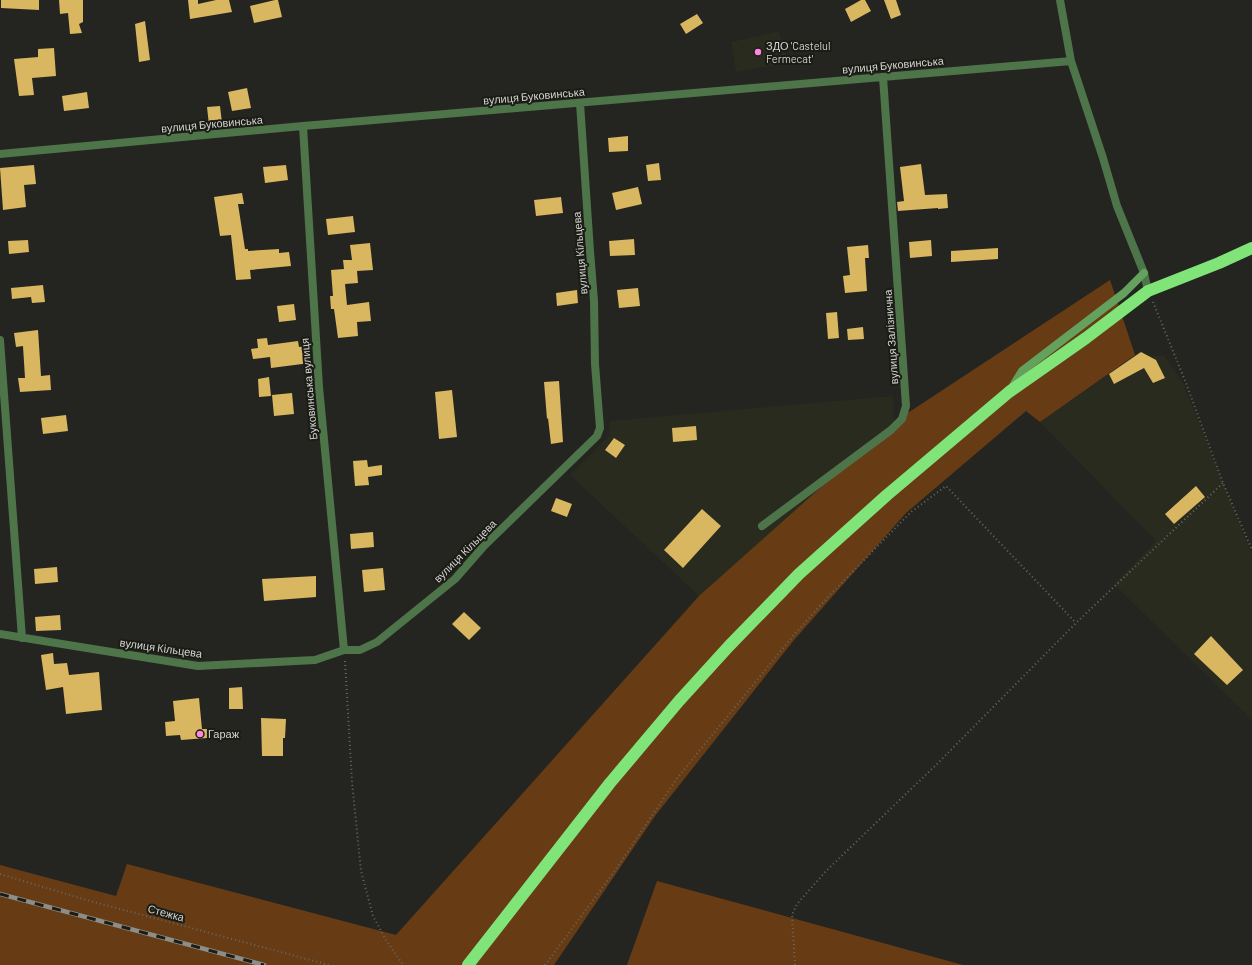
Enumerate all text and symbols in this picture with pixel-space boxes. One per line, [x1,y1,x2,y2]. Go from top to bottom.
place label: ЗДО 'Castelul Fermecat' [766,39,830,65]
marker: ЗДО 'Castelul Fermecat' [753,47,763,57]
street label: вулиця Буковинська [842,54,945,75]
street label: вулиця Буковинська [483,85,586,106]
street label: вулиця Буковинська [161,113,264,134]
street label: вулиця Кільцева [569,210,590,295]
street label: вулиця Залізнична [881,288,900,385]
street label: Буковинська вулиця [298,338,319,440]
street label: вулиця Кільцева [431,516,499,585]
street label: вулиця Кільцева [119,635,204,660]
place label: Гараж [208,727,240,740]
marker: Гараж [195,729,205,739]
street label: Стежка [146,901,187,924]

